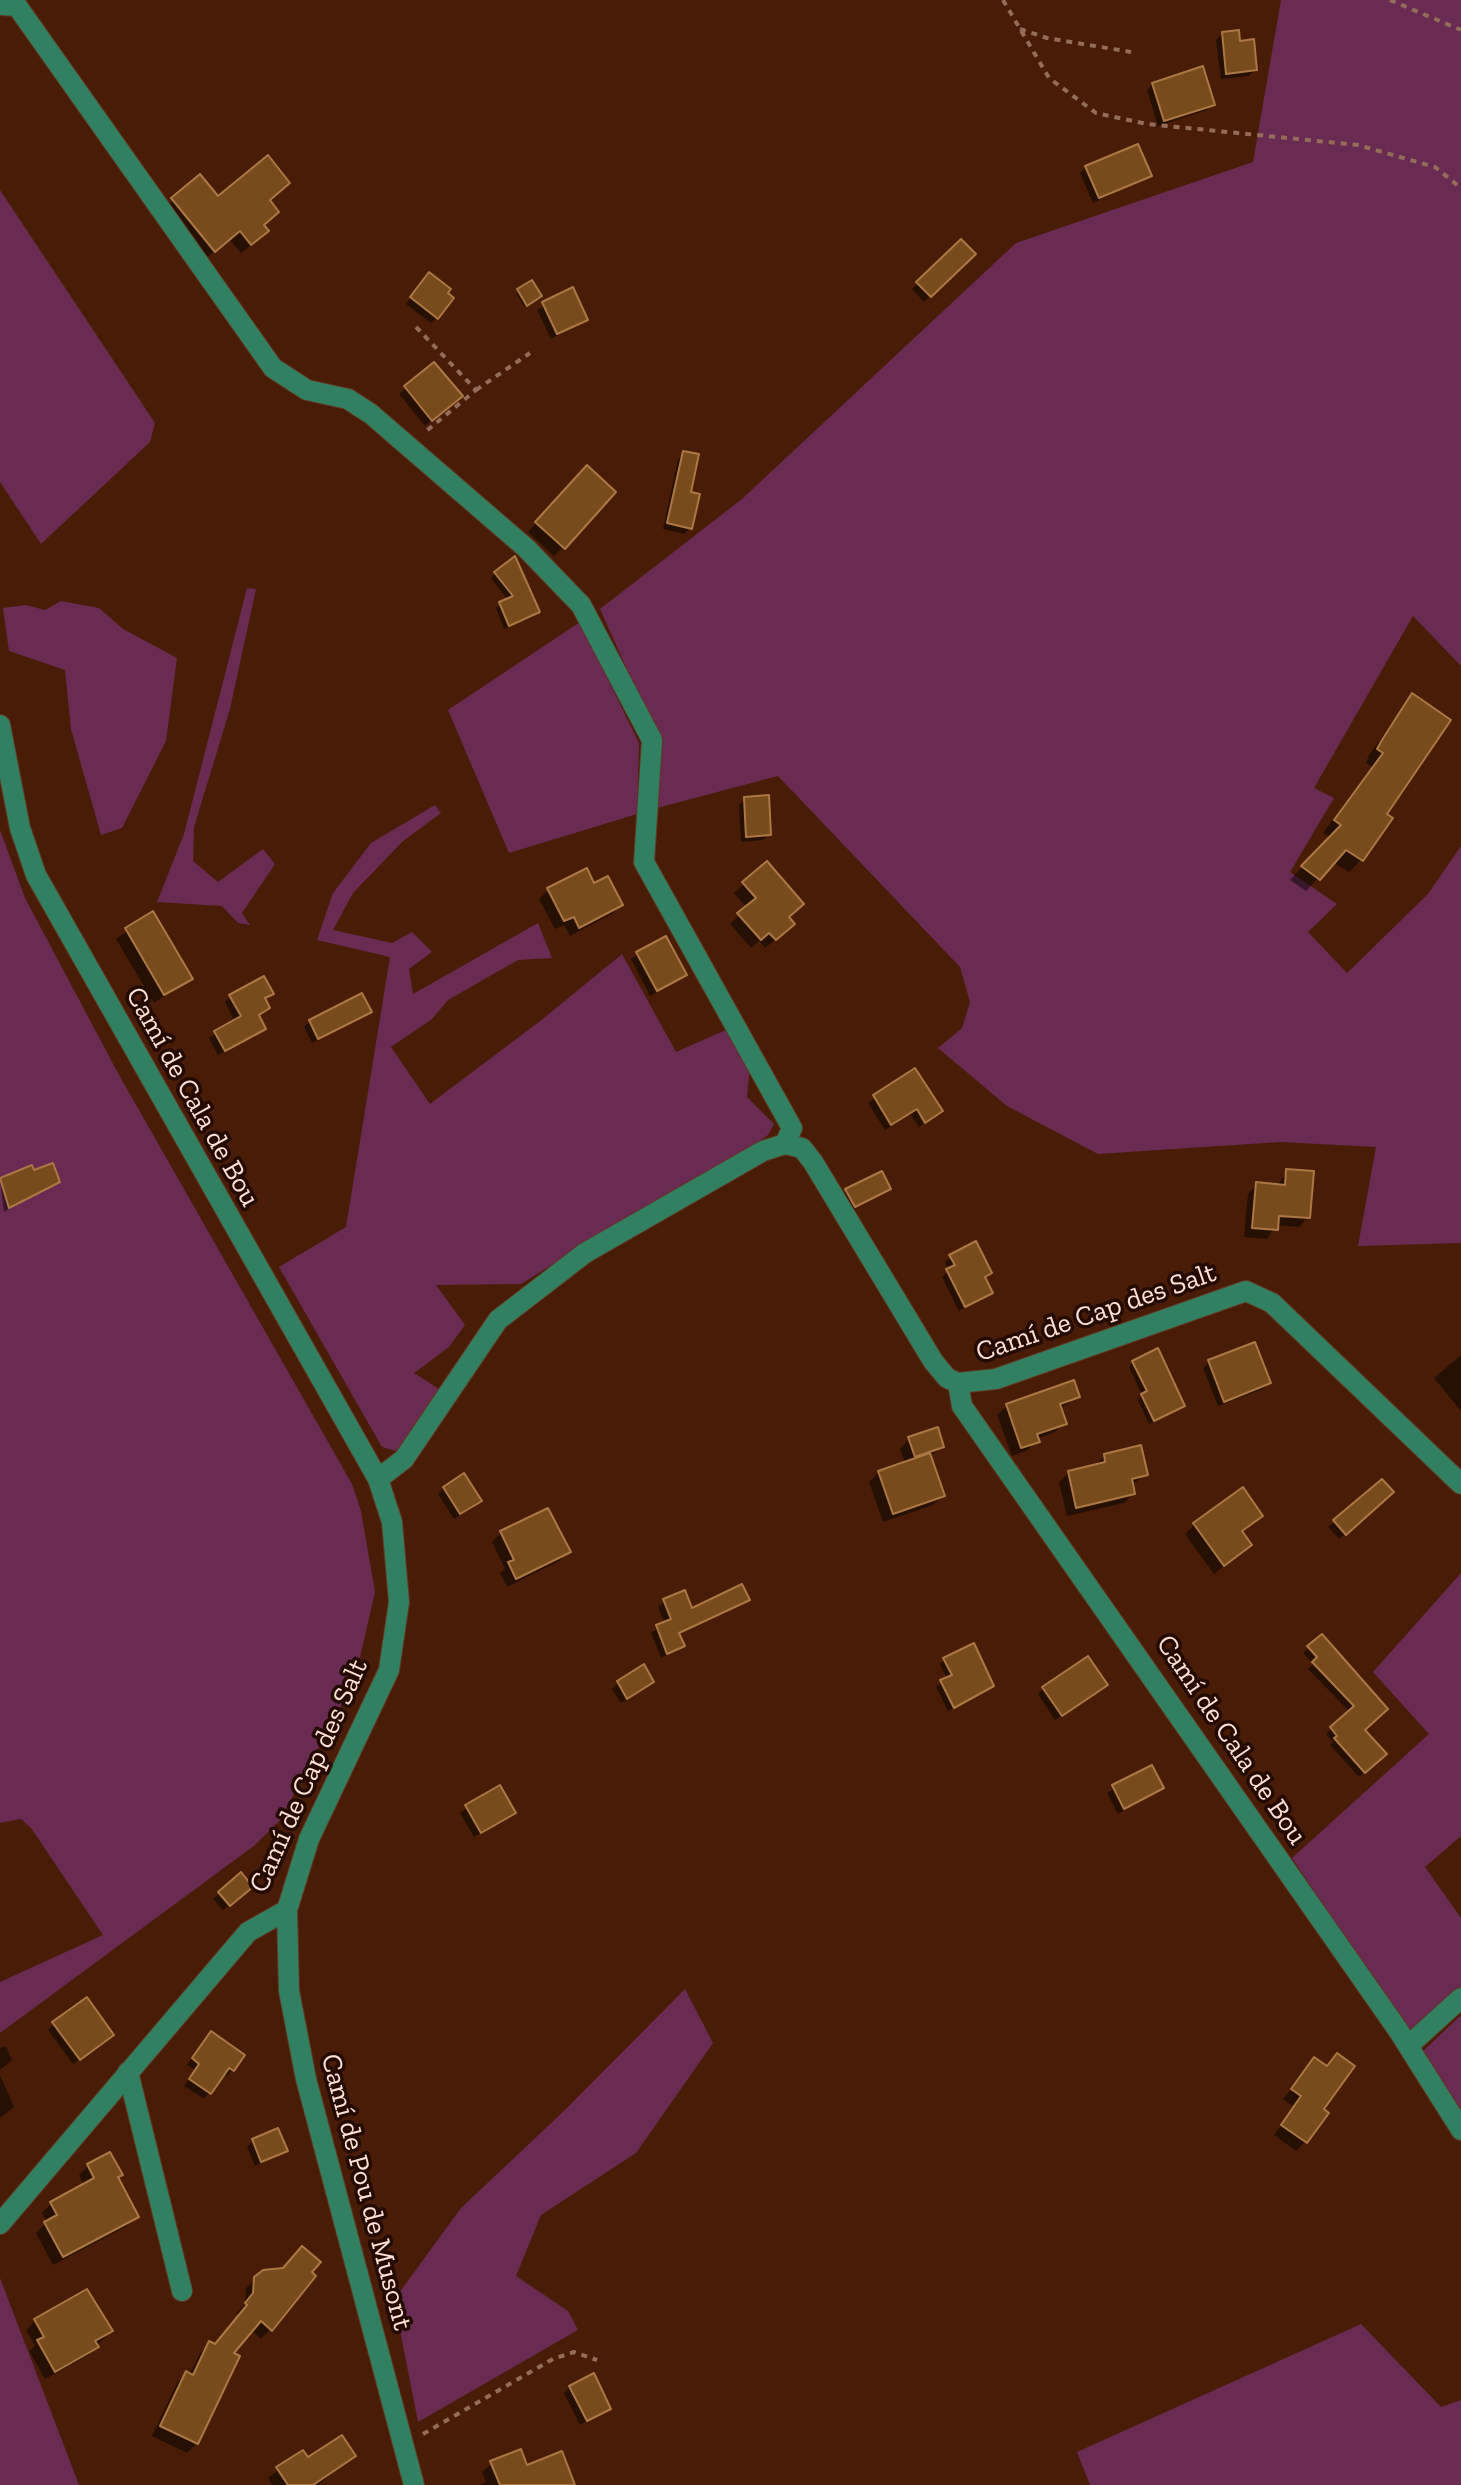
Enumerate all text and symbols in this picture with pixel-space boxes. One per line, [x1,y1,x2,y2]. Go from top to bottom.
street label: Camí de Cala de Bou [118,981,266,1213]
street label: Camí de Cap des Salt [972,1256,1220,1370]
street label: Camí de Cala de Bou [1148,1629,1314,1851]
street label: Camí de Cap des Salt [242,1654,376,1898]
street label: Camí de Pou de Musont [313,2050,419,2334]

